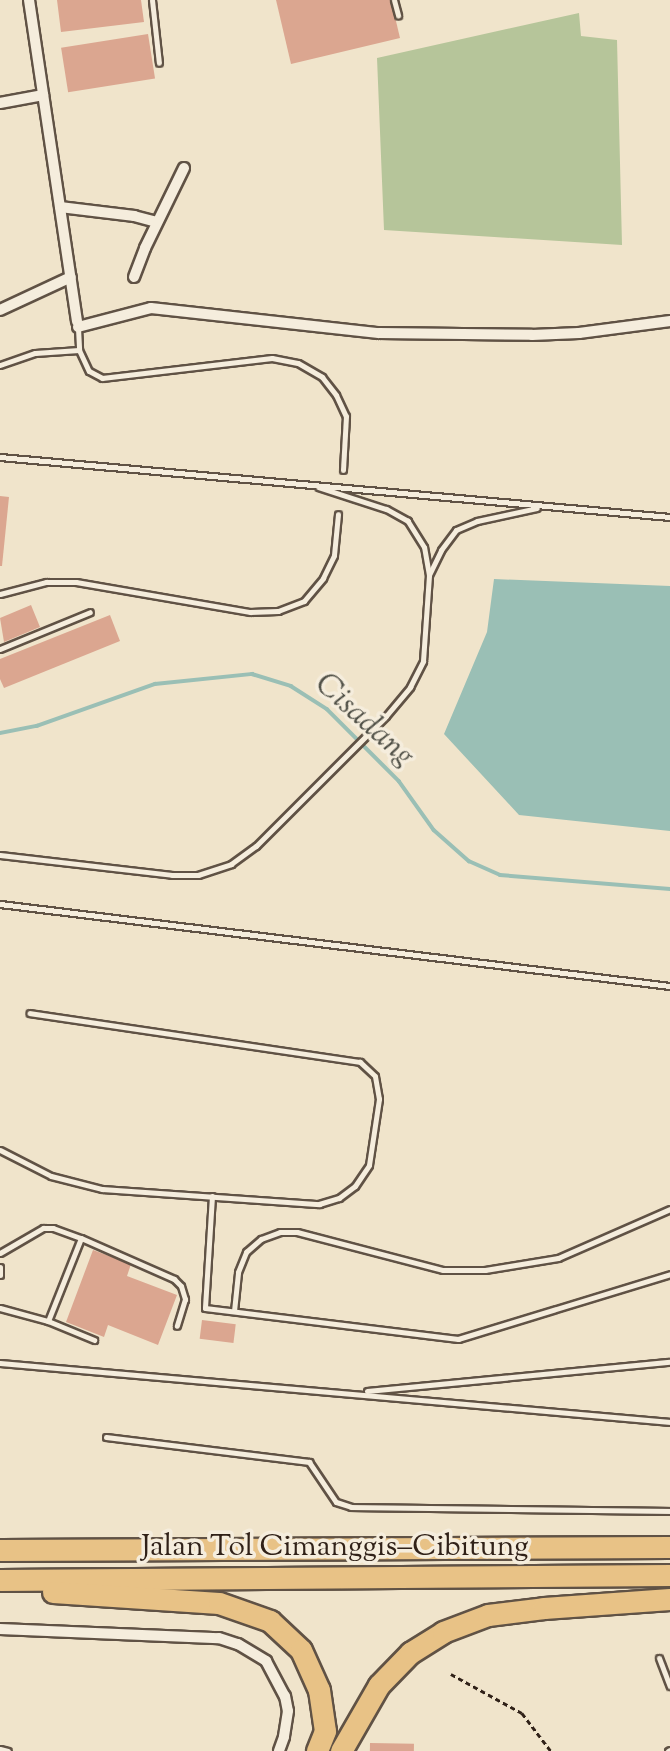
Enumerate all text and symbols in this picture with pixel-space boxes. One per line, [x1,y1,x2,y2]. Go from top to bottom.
water label: Cisadang [306,666,422,776]
street label: Jalan Tol Cimanggis–Cibitung [141,1530,529,1566]

